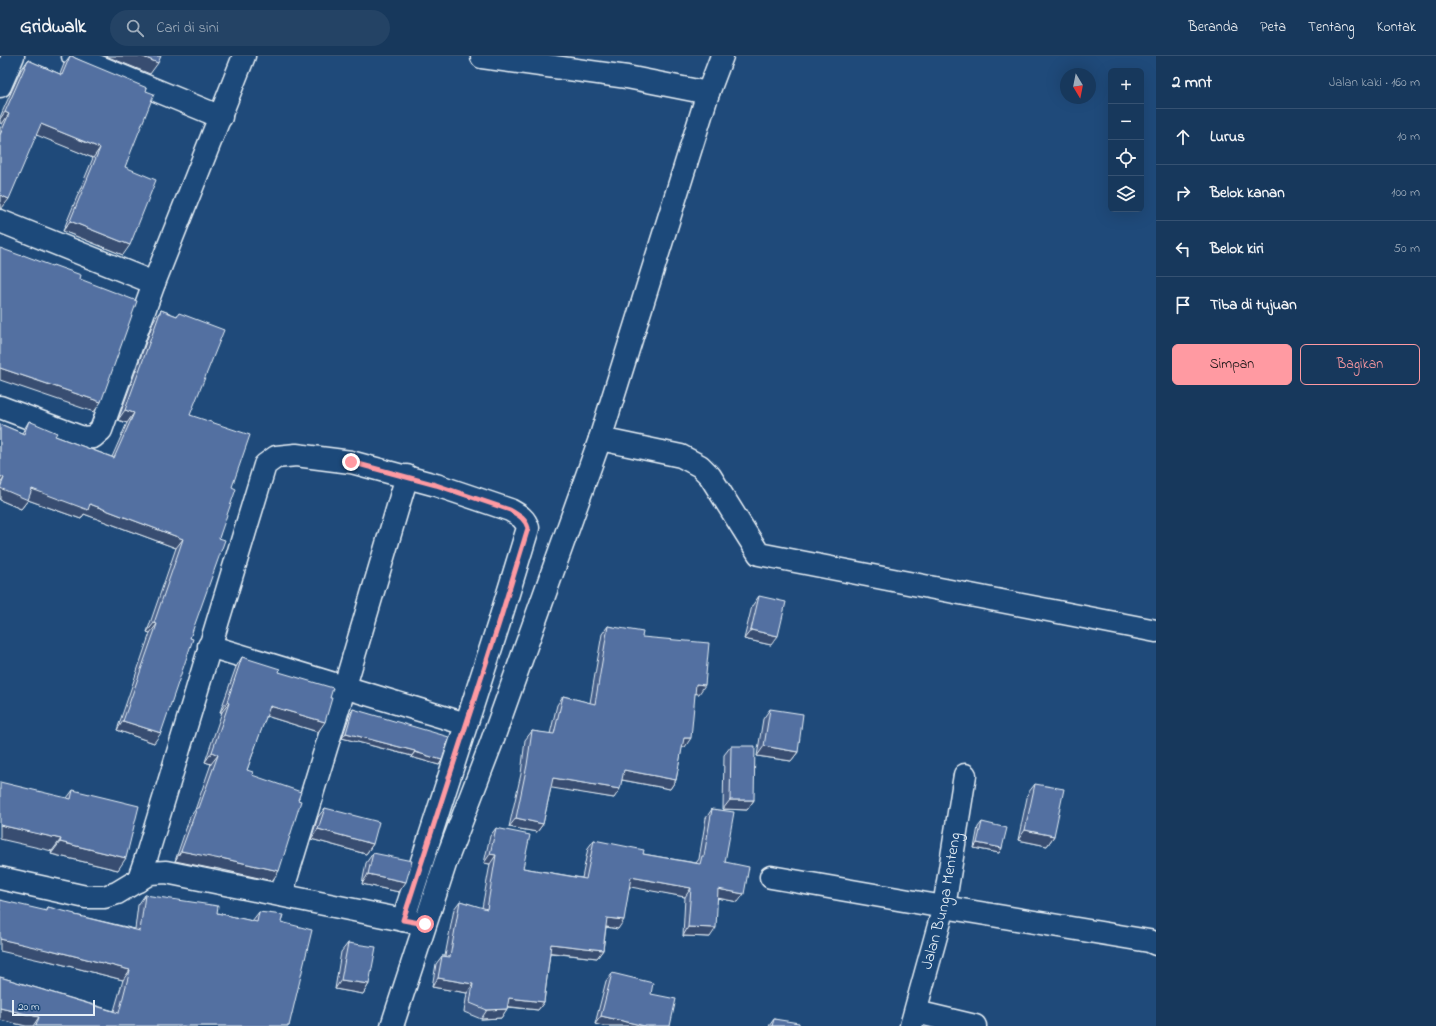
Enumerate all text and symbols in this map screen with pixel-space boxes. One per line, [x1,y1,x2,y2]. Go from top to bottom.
search box [110,10,390,46]
text: Gridwalk [20,14,86,41]
icon: search [124,17,146,39]
text: Cari di sini [156,17,219,39]
text: Beranda [1188,17,1238,38]
text: Peta [1260,17,1286,38]
text: Tentang [1308,17,1355,38]
text: Kontak [1377,17,1416,38]
north arrow [1060,68,1096,104]
map controls [1108,68,1144,212]
button: + [1108,68,1144,104]
text: 2 mnt [1172,70,1212,95]
text: Jalan kaki · 160 m [1329,73,1420,92]
button: − [1108,104,1144,140]
icon: ahead [1172,126,1194,148]
text: Lurus [1210,126,1245,148]
text: 10 m [1397,127,1420,146]
button: locate [1108,140,1144,176]
button: layers [1108,176,1144,212]
icon: right [1172,182,1194,204]
text: Belok kanan [1210,182,1285,204]
text: 100 m [1391,183,1420,202]
icon: left [1172,238,1194,260]
text: Belok kiri [1210,238,1264,260]
text: 50 m [1394,239,1420,258]
icon: arrive [1172,294,1194,316]
text: Tiba di tujuan [1210,294,1297,316]
button: Simpan [1172,344,1292,385]
button: Bagikan [1300,344,1420,385]
route end [342,453,360,471]
street label: Jalan Bunga Menteng [915,831,968,972]
route start [416,915,434,933]
scale bar [12,998,95,1017]
text: 20 m [18,999,40,1015]

